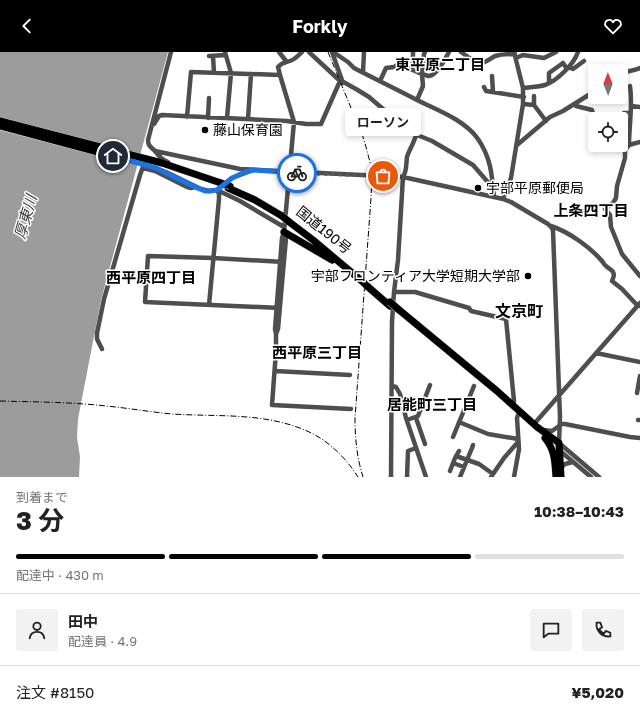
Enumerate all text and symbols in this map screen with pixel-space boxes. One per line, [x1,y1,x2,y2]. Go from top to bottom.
icon: back [16,15,38,37]
text: Forkly [292,15,348,37]
icon: heart [602,15,624,37]
district label: 東平原二丁目 [395,55,485,73]
north arrow [588,64,628,104]
map controls [588,64,628,152]
callout: ローソン [345,108,421,136]
button: locate [588,112,628,152]
text: ローソン [357,114,409,130]
place label: 藤山保育園 [213,121,283,138]
marker: 藤山保育園 [200,125,210,135]
pin [96,139,130,173]
icon: home [102,145,124,167]
courier [277,153,317,193]
pin [366,159,400,193]
icon: bike [286,162,308,184]
icon: bag [372,165,394,187]
place label: 宇部平原郵便局 [486,179,584,196]
marker: 宇部平原郵便局 [473,183,483,193]
water label: 厚東川 [10,191,40,241]
district label: 上条四丁目 [553,201,629,219]
street label: 国道190号 [293,202,355,257]
place label: 宇部フロンティア大学短期大学部 [311,267,520,284]
district label: 西平原四丁目 [106,268,196,286]
marker: 宇部フロンティア大学短期大学部 [523,271,533,281]
district label: 文京町 [495,301,543,321]
district label: 西平原三丁目 [272,343,362,361]
district label: 居能町三丁目 [387,395,477,413]
text: 到着まで [16,489,68,505]
text: 10:38–10:43 [534,502,624,520]
text: 3 分 [16,505,64,536]
text: 配達中 · 430 m [16,567,104,583]
button: person [16,609,58,651]
button: chat [530,609,572,651]
button: phone [582,609,624,651]
text: 田中 [68,612,98,630]
text: 配達員 · 4.9 [68,633,137,649]
text: 注文 #8150 [16,683,94,701]
text: ¥5,020 [571,683,624,701]

